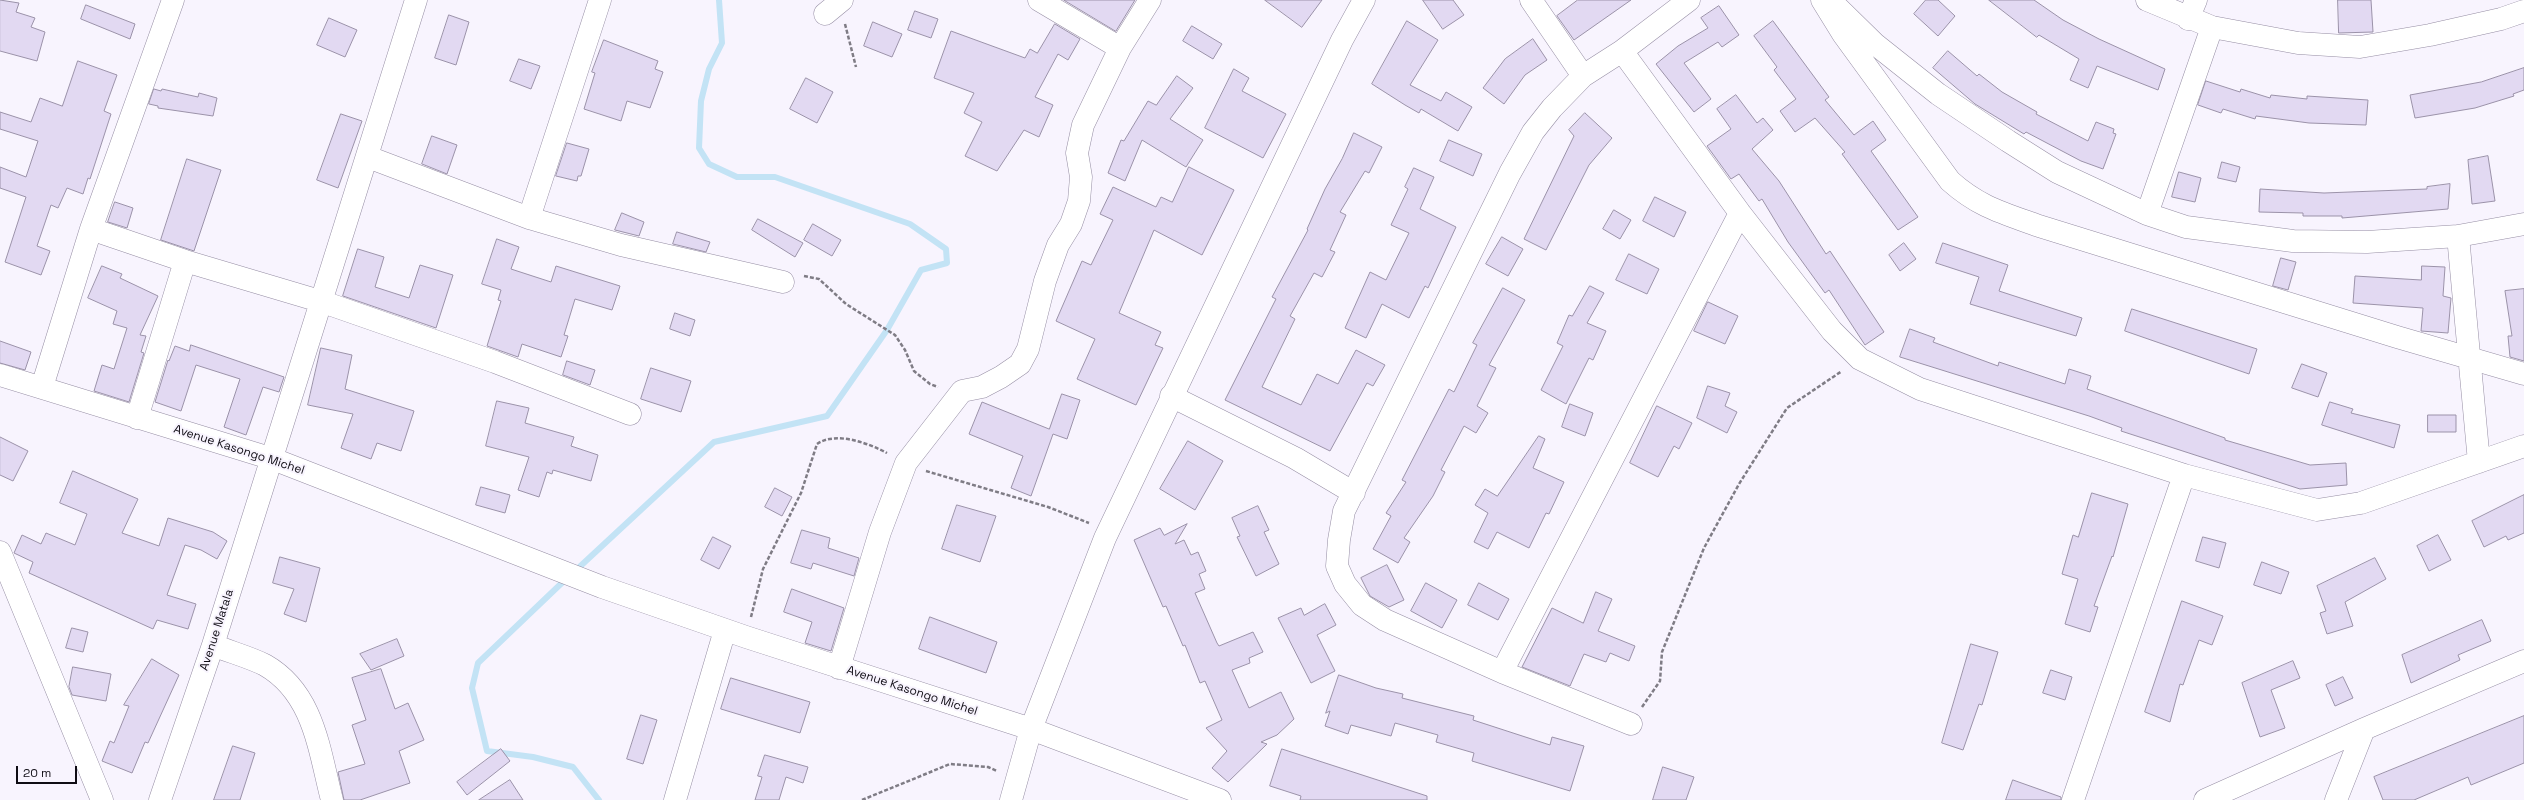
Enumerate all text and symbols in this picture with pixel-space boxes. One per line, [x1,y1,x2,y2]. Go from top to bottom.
street label: Avenue Kasongo Michel [172,422,306,478]
street label: Avenue Matala [197,588,237,672]
street label: Avenue Kasongo Michel [845,663,979,719]
scale bar [18,758,79,784]
text: 20 m [23,765,51,781]

